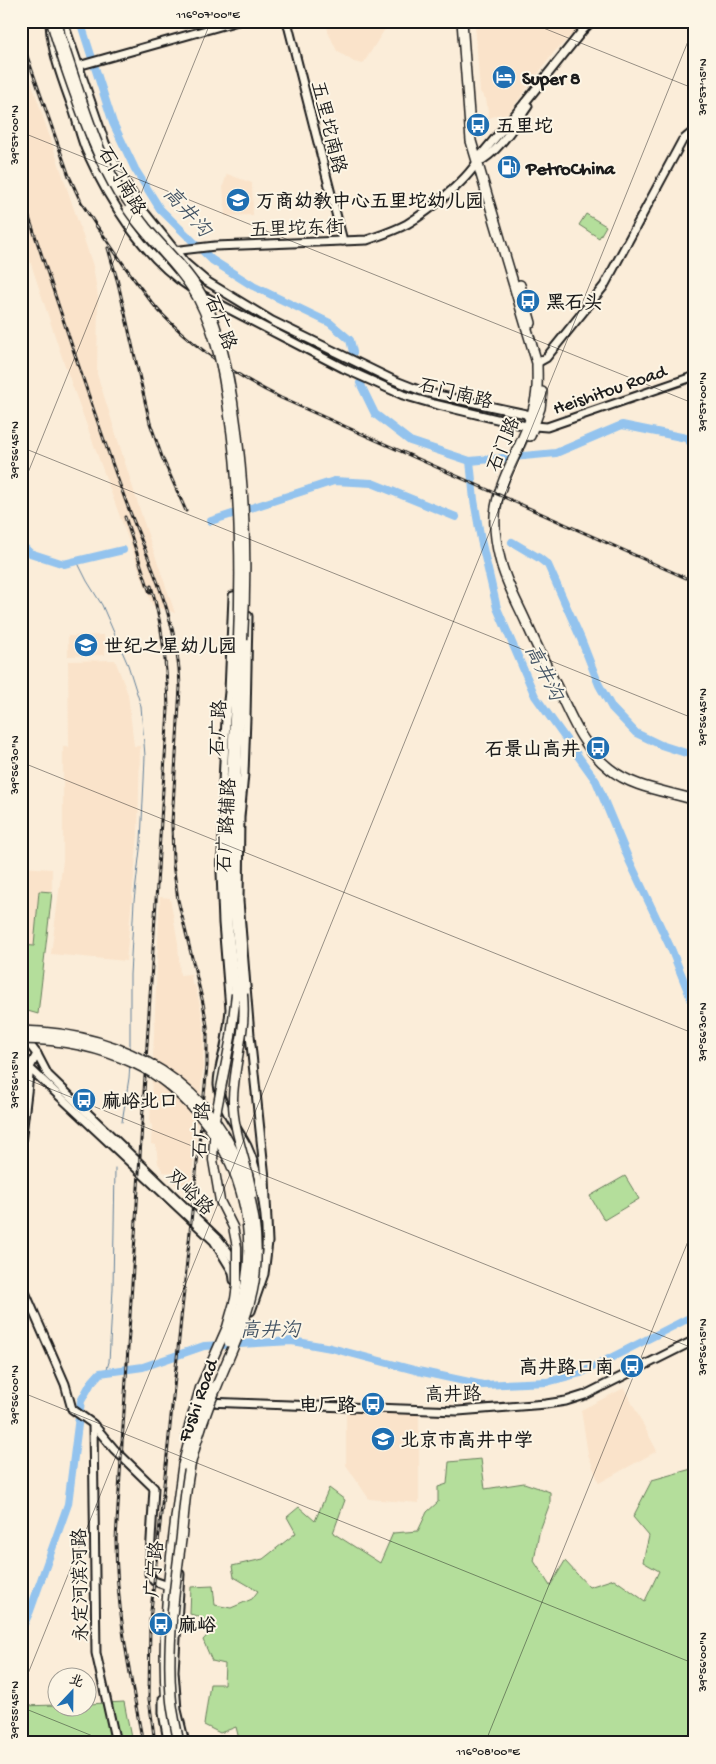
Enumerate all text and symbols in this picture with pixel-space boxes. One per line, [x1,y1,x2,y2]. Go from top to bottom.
text: 116°07'00"E [175,9,240,23]
text: 39°57'15"N [697,58,711,117]
hotel icon: Super 8 [491,64,517,90]
place label: Super 8 [522,69,581,92]
street label: 五里坨南路 [304,79,350,177]
text: 39°57'00"N [9,105,23,166]
bus stop icon: 五里坨 [465,112,491,138]
place label: 五里坨 [496,117,553,140]
street label: 石门南路 [91,143,150,220]
fuel station icon: PetroChina [496,154,522,180]
place label: PetroChina [525,159,616,182]
water label: 高井沟 [157,182,217,245]
school or university icon: 万商幼教中心五里坨幼儿园 [225,187,251,213]
place label: 万商幼教中心五里坨幼儿园 [256,191,484,215]
street label: 五里坨东街 [249,216,345,244]
bus stop icon: 黑石头 [515,288,541,314]
street label: 石广路 [198,292,241,354]
place label: 黑石头 [546,292,603,316]
street label: Heishitou Road [550,361,672,421]
text: 39°57'00"N [697,372,711,433]
street label: 石门南路 [415,374,495,416]
street label: 石门路 [483,414,527,476]
text: 39°56'45"N [9,421,23,480]
school or university icon: 世纪之星幼儿园 [73,632,99,658]
place label: 世纪之星幼儿园 [104,636,237,660]
water label: 高井沟 [518,641,568,707]
text: 39°56'45"N [697,688,711,747]
street label: 石广路 [207,699,233,757]
text: 39°56'30"N [9,735,23,795]
bus stop icon: 石景山高井 [585,735,611,761]
place label: 石景山高井 [485,739,580,763]
street label: 石广路辅路 [214,777,242,873]
text: 39°56'30"N [697,1002,711,1062]
text: 39°56'15"N [9,1051,23,1110]
bus stop icon: 麻峪北口 [71,1087,97,1113]
place label: 麻峪北口 [102,1091,178,1115]
street label: 石广路 [189,1101,217,1159]
street label: 双峪路 [160,1165,218,1222]
text: 39°56'15"N [697,1318,711,1377]
water label: 高井沟 [240,1319,302,1344]
bus stop icon: 高井路口南 [619,1353,645,1379]
street label: Fushi Road [173,1355,225,1446]
place label: 高井路口南 [519,1357,614,1381]
text: 39°56'00"N [9,1365,23,1426]
street label: 高井路 [424,1384,482,1408]
bus stop icon: 电厂路 [360,1391,386,1417]
place label: 电厂路 [299,1395,356,1419]
school or university icon: 北京市高井中学 [370,1426,396,1452]
place label: 北京市高井中学 [400,1430,533,1454]
street label: 永定河滨河路 [69,1528,95,1642]
street label: 广宁路 [142,1540,170,1599]
bus stop icon: 麻峪 [148,1611,174,1637]
place label: 麻峪 [178,1615,216,1639]
text: 39°56'00"N [697,1632,711,1693]
north arrow [48,1666,98,1716]
text: 北 [66,1672,86,1693]
text: 39°55'45"N [9,1681,23,1740]
text: 116°08'00"E [455,1746,520,1760]

